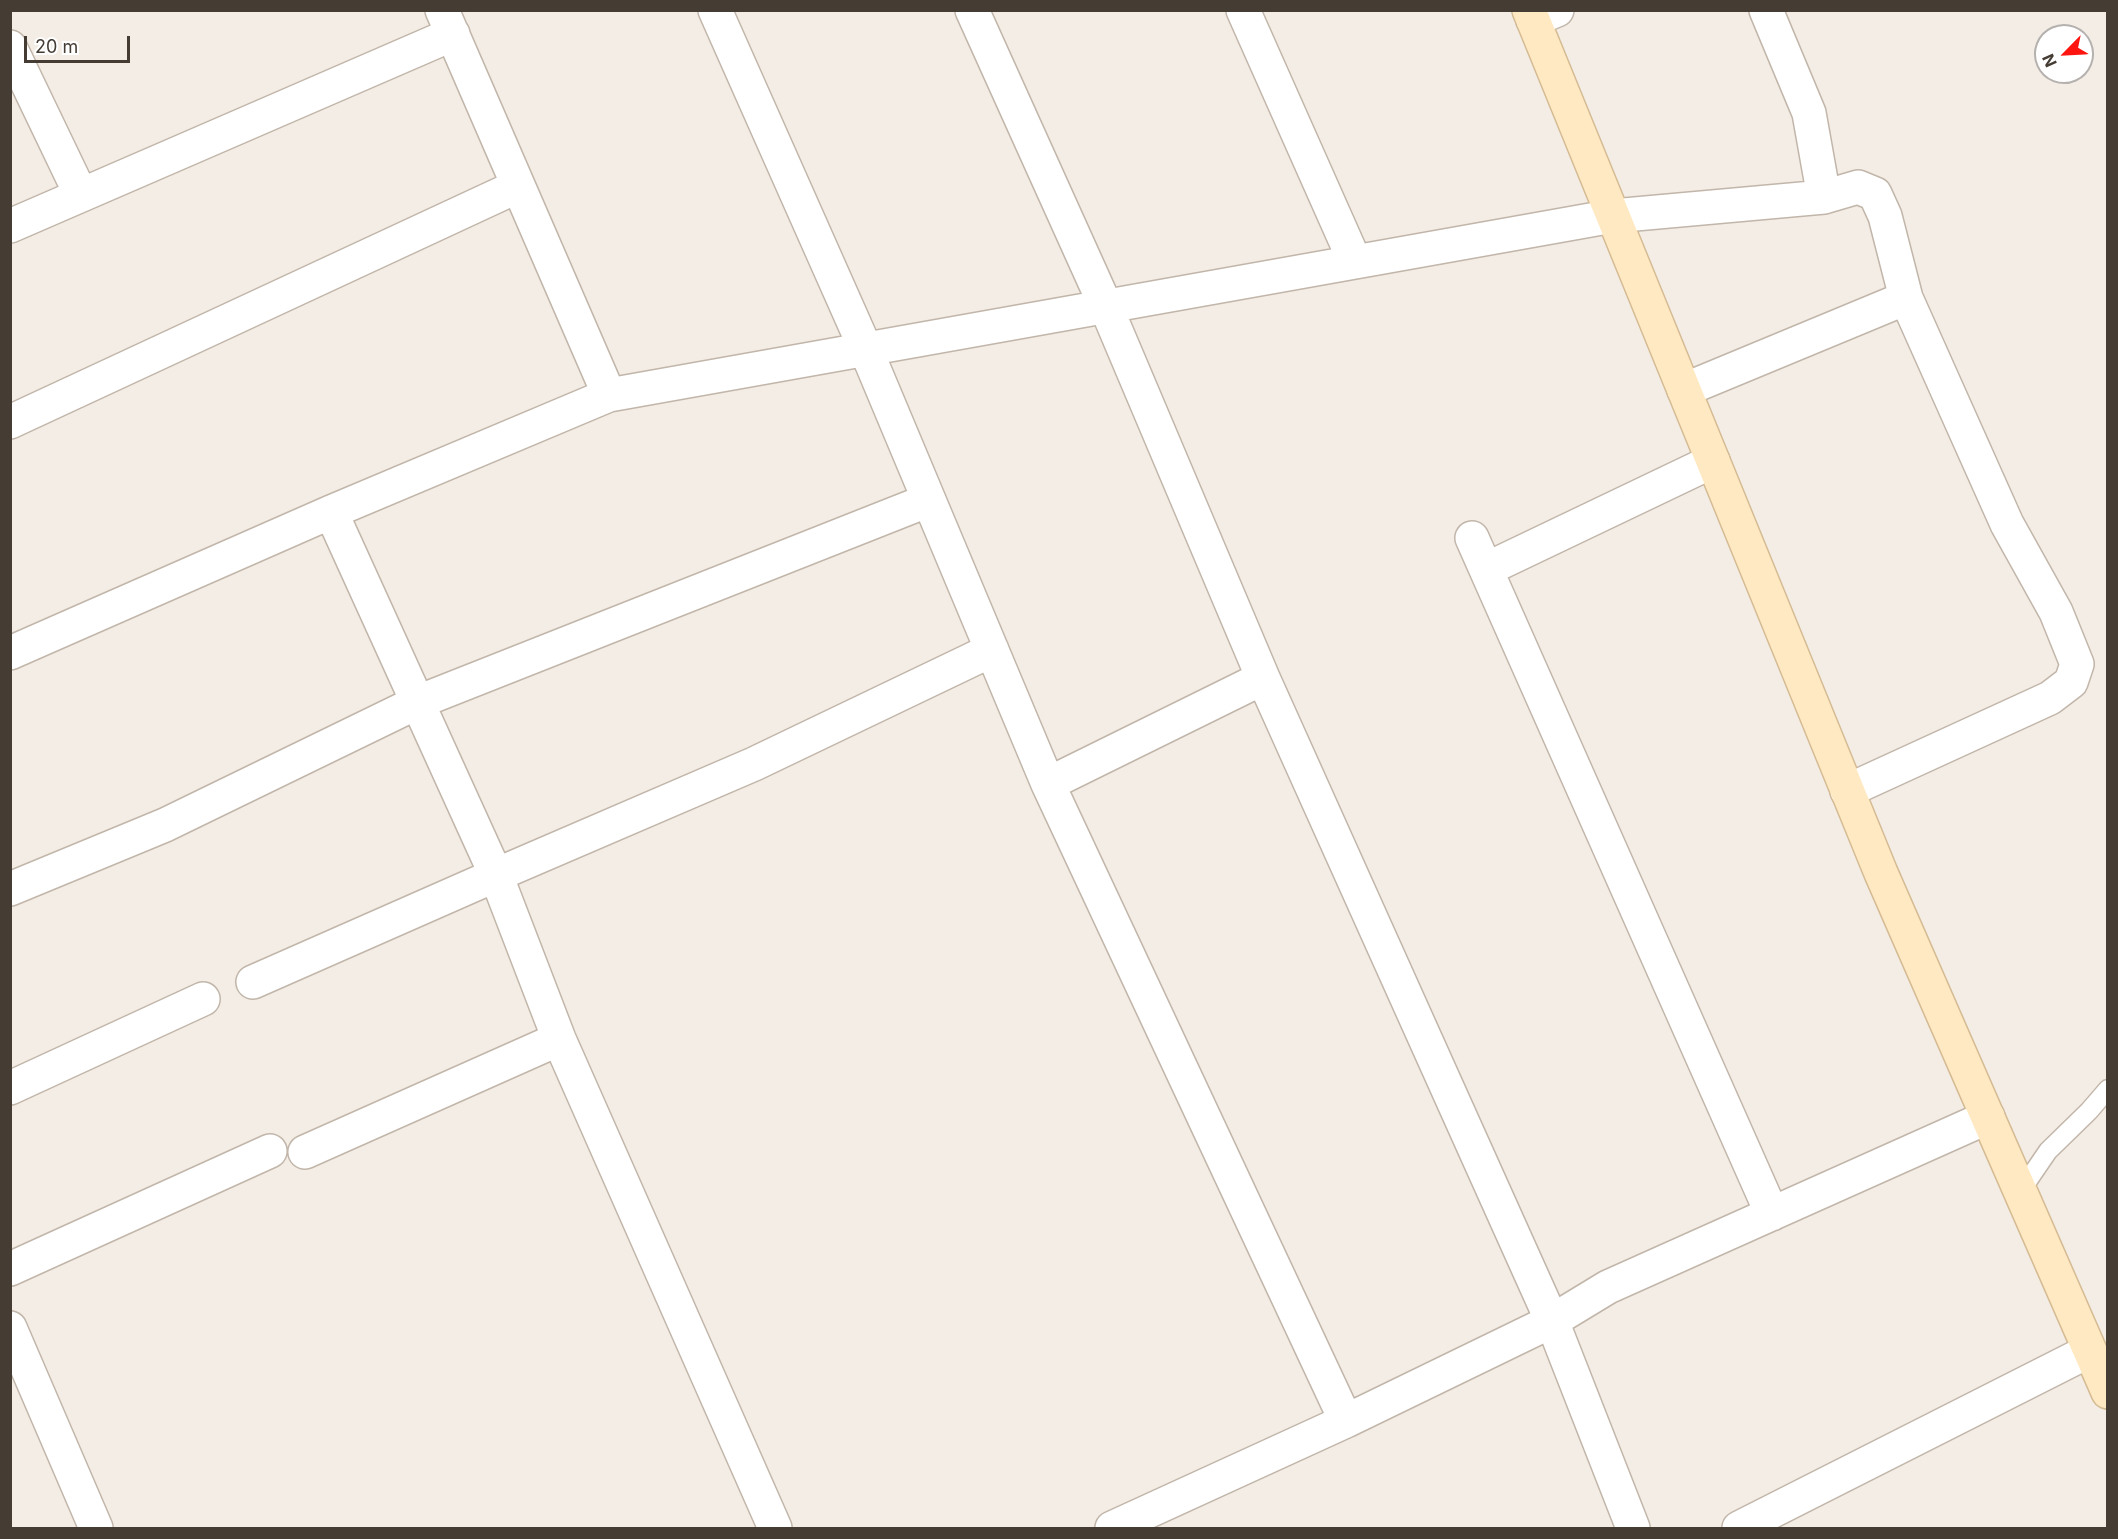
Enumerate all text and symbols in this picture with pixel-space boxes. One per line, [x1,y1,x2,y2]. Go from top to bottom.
scale bar [27,24,134,62]
north arrow [2034,24,2094,84]
text: 20 m [35,36,78,57]
text: N [2038,51,2061,70]

